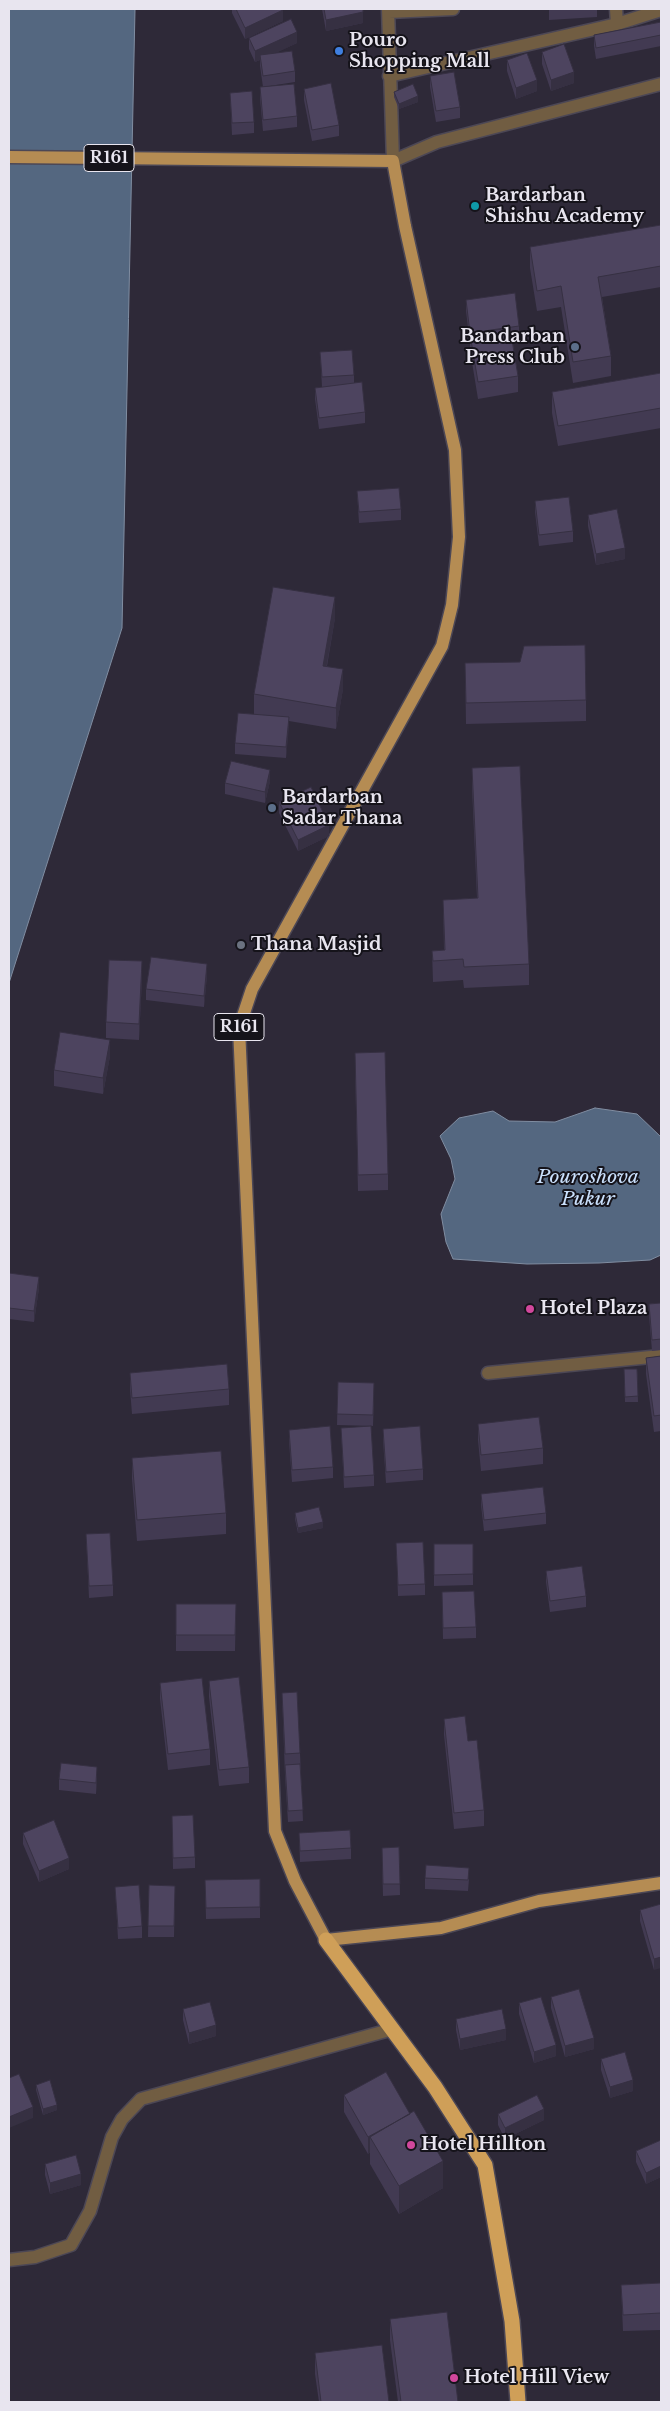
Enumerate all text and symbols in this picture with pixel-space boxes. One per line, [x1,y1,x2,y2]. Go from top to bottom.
place label: Pouro Shopping Mall [349,30,490,72]
marker: Pouro Shopping Mall [333,45,345,57]
road number: R161 [84,144,134,172]
place label: Bardarban Shishu Academy [485,185,644,228]
marker: Bardarban Shishu Academy [469,200,481,212]
place label: Bandarban Press Club [460,326,565,368]
marker: Bandarban Press Club [569,341,581,353]
place label: Bardarban Sadar Thana [282,787,402,830]
marker: Bardarban Sadar Thana [266,802,278,814]
place label: Thana Masjid [251,934,382,956]
marker: Thana Masjid [235,939,247,951]
road number: R161 [214,1014,264,1040]
water label: Pouroshova Pukur [537,1167,639,1211]
place label: Hotel Plaza [540,1298,647,1320]
marker: Hotel Plaza [524,1303,536,1315]
place label: Hotel Hillton [421,2134,546,2156]
marker: Hotel Hillton [405,2139,417,2151]
place label: Hotel Hill View [464,2367,609,2389]
marker: Hotel Hill View [448,2372,460,2384]

